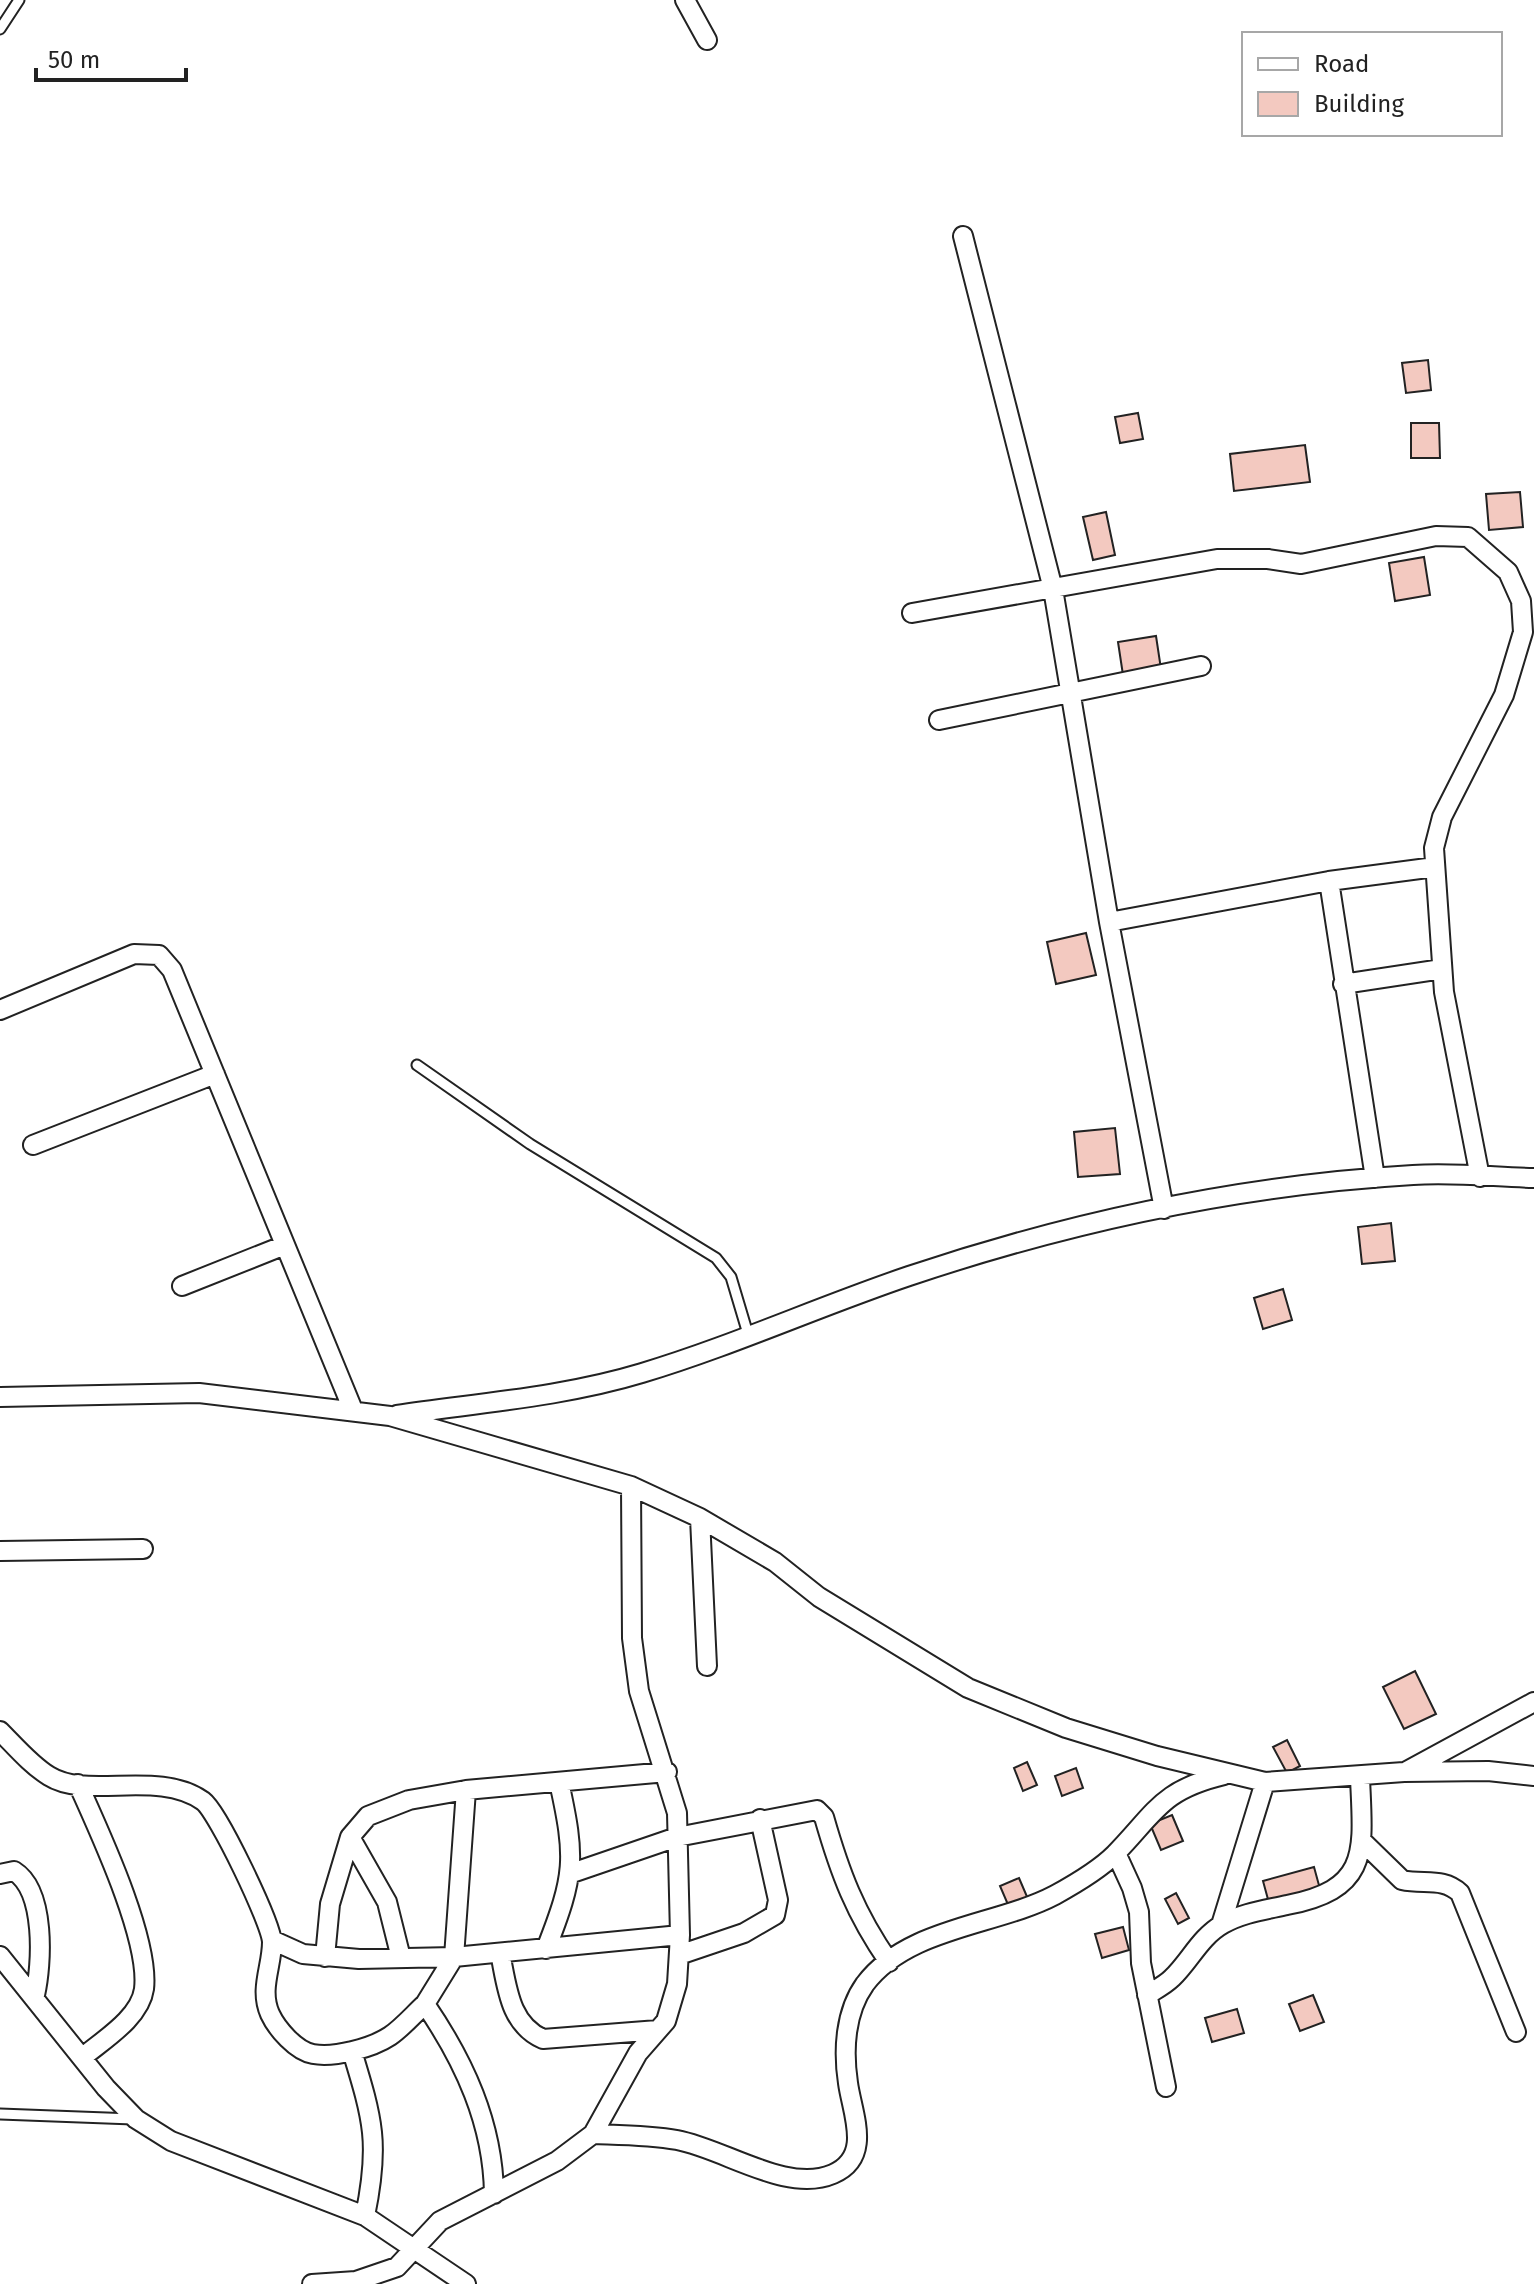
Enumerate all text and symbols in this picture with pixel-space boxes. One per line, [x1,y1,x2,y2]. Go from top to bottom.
scale bar [36,32,186,82]
legend [1242,32,1502,136]
text: 50 m [48,46,100,74]
text: Road [1314,50,1369,78]
text: Building [1314,90,1404,118]

